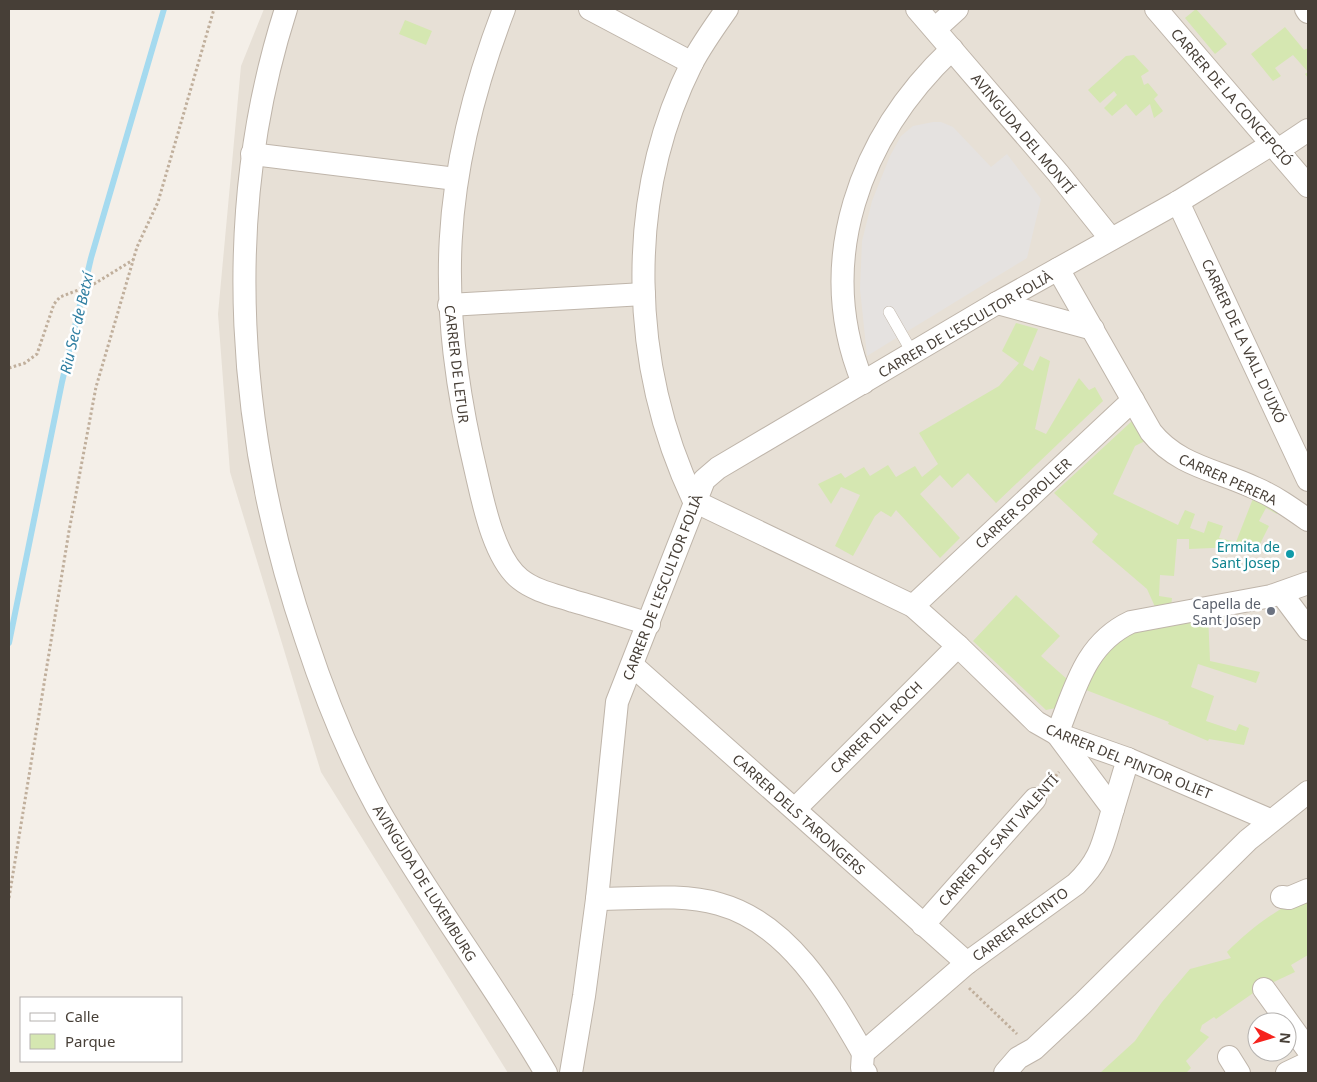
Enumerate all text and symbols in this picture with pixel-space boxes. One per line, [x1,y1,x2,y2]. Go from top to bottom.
street label: CARRER DE LA CONCEPCIÓ [1167,24,1297,170]
street label: AVINGUDA DEL MONTÍ [967,69,1079,197]
street label: CARRER DE LA VALL D'UIXÓ [1198,256,1291,426]
street label: CARRER DE L'ESCULTOR FOLIÀ [875,266,1056,382]
water label: Riu Sec de Betxí [55,268,98,376]
street label: CARRER DE LETUR [440,304,474,424]
street label: CARRER PERERA [1176,449,1280,509]
street label: CARRER SOROLLER [971,453,1075,552]
street label: CARRER DE L'ESCULTOR FOLIÀ [618,491,706,683]
place label: Ermita de Sant Josep [1212,537,1280,572]
marker: Ermita de Sant Josep [1284,548,1296,560]
place label: Capella de Sant Josep [1193,594,1261,629]
marker: Capella de Sant Josep [1265,605,1277,617]
street label: CARRER DEL ROCH [826,677,926,777]
street label: CARRER DEL PINTOR OLIET [1043,719,1215,803]
street label: CARRER DELS TARONGERS [729,749,870,879]
street label: CARRER DE SANT VALENTÍ [934,770,1062,910]
street label: AVINGUDA DE LUXEMBURG [369,801,481,965]
street label: CARRER RECINTO [968,883,1072,965]
legend [20,997,182,1062]
text: Calle [65,1006,99,1026]
north arrow [1247,1012,1297,1062]
text: Parque [65,1031,115,1051]
text: N [1275,1032,1295,1045]

